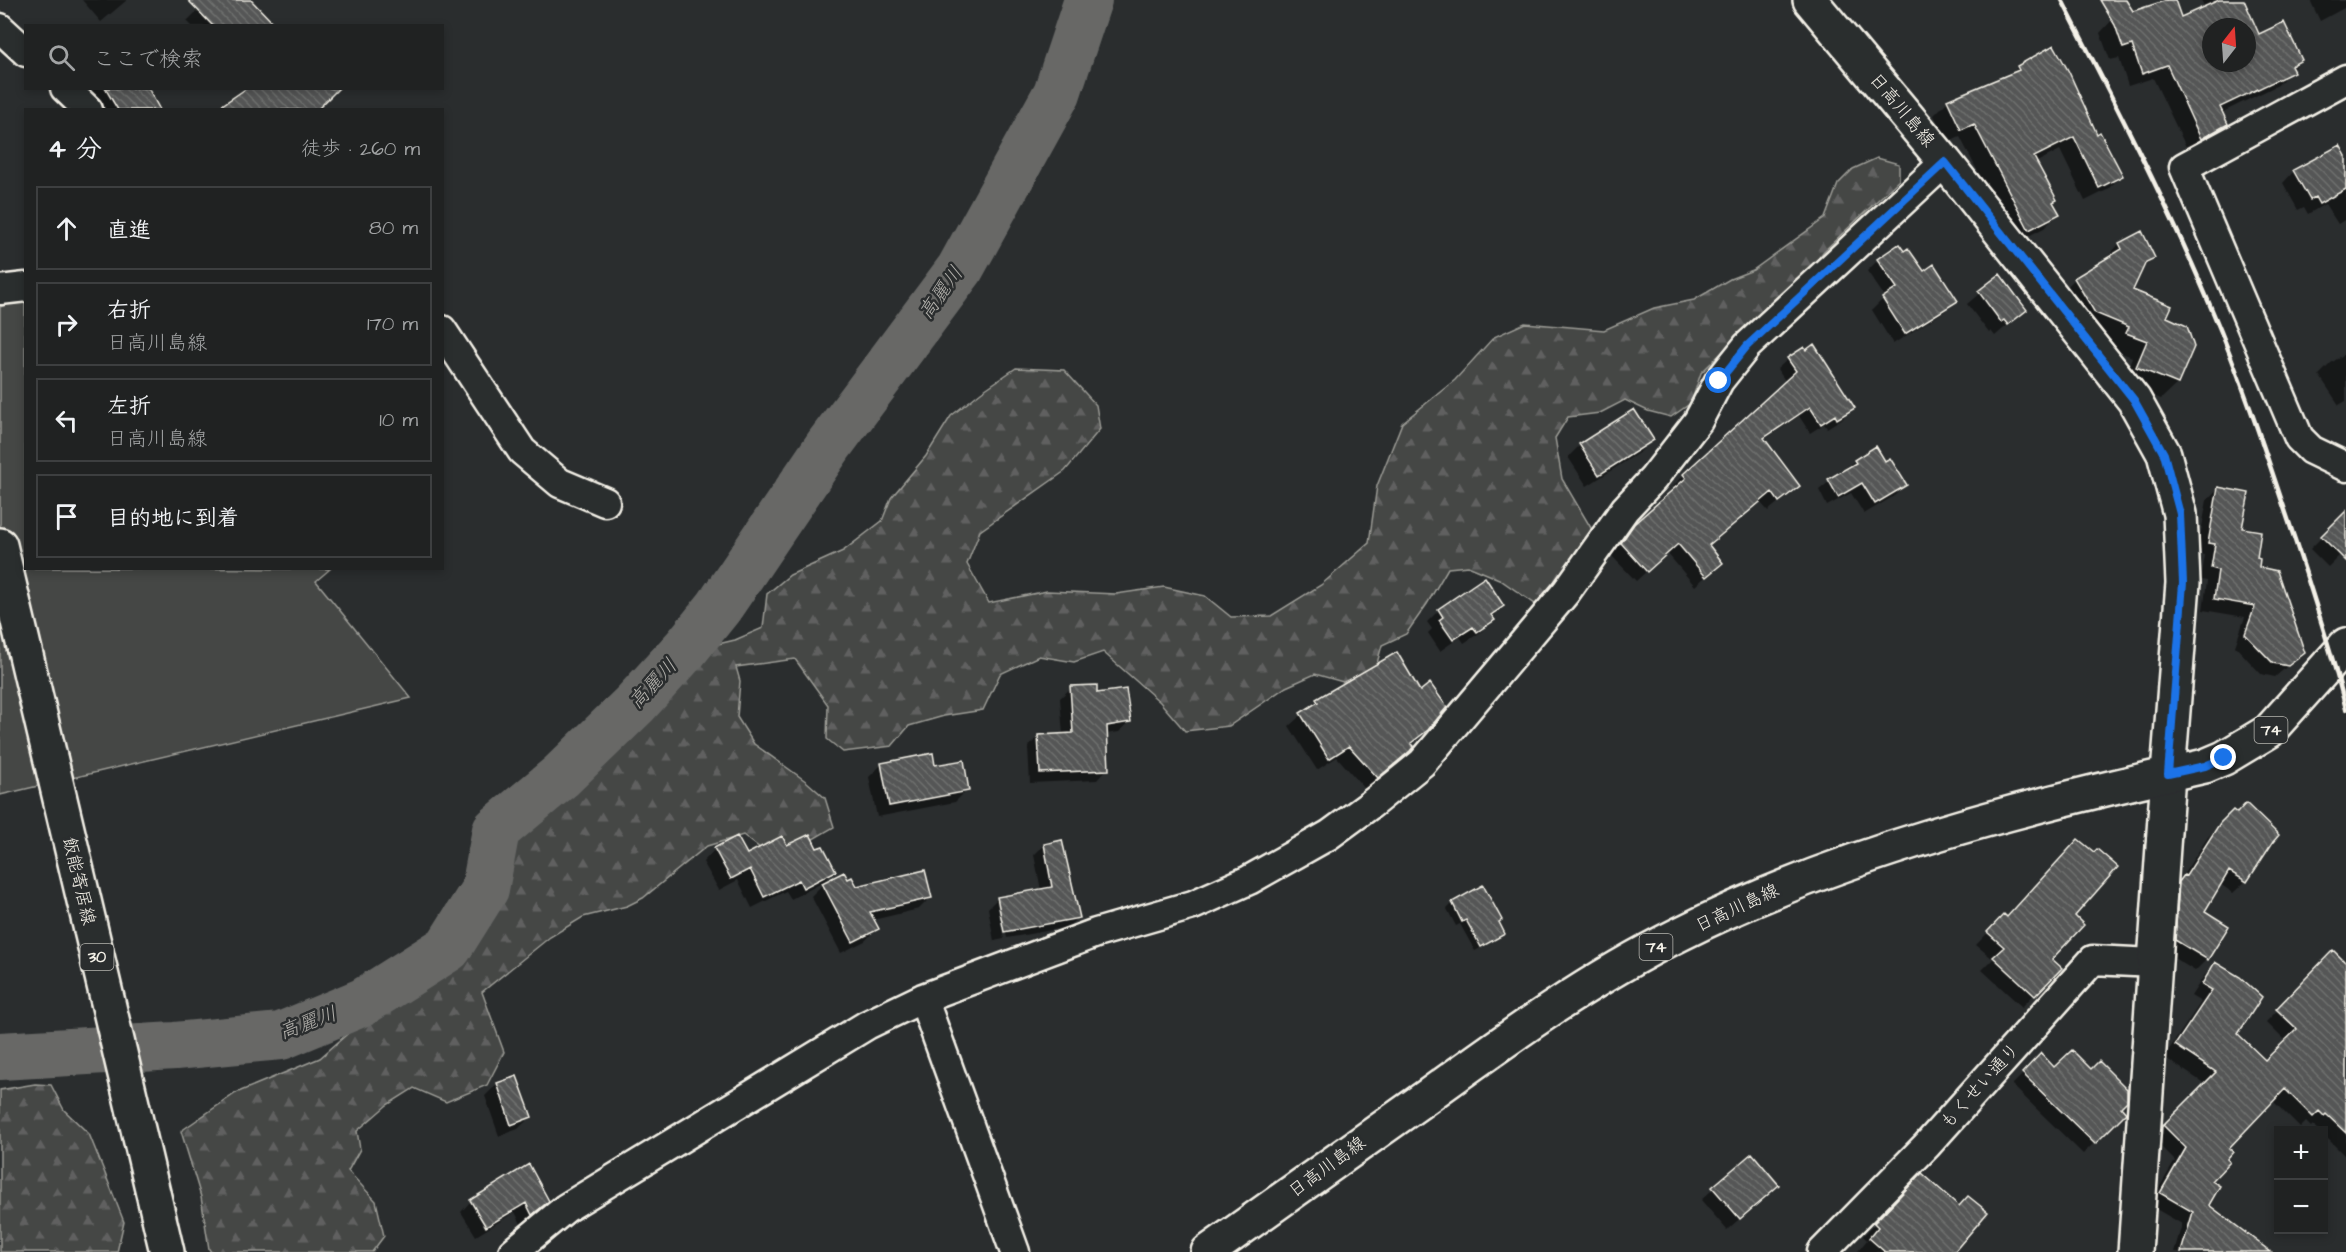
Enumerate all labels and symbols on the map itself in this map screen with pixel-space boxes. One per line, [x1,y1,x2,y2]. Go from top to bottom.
north arrow [2202,18,2256,72]
street label: 日高川島線 [1863,67,1941,153]
water label: 高麗川 [912,261,970,325]
route start [1705,367,1731,393]
water label: 高麗川 [622,653,684,715]
road number: 74 [2254,717,2288,743]
route end [2210,744,2236,770]
street label: 飯能寄居線 [57,834,101,928]
street label: 日高川島線 [1691,878,1783,938]
road number: 74 [1640,934,1672,960]
road number: 30 [80,944,114,970]
water label: 高麗川 [275,1000,341,1046]
street label: もくせい通り [1935,1038,2025,1134]
street label: 日高川島線 [1283,1130,1371,1204]

